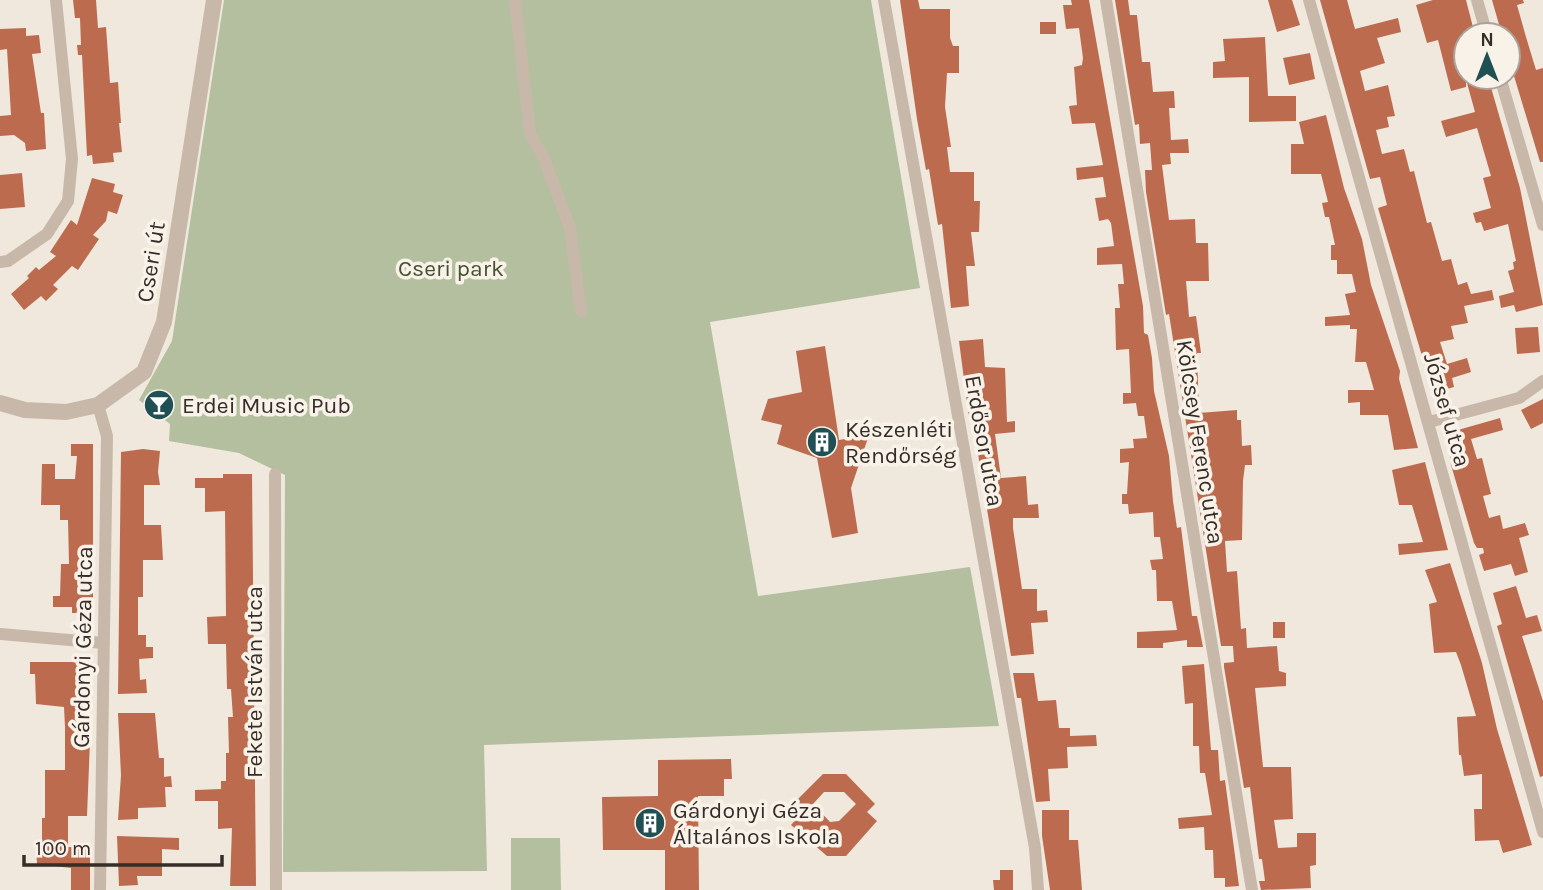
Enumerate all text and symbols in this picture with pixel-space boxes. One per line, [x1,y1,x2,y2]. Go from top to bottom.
north arrow [1452,21,1522,91]
text: N [1480,29,1494,51]
street label: Cseri út [131,219,171,304]
park label: Cseri park [398,255,504,282]
street label: Kölcsey Ferenc utca [1171,338,1229,546]
street label: József utca [1418,350,1476,470]
street label: Erdősor utca [959,373,1009,509]
bar icon: Erdei Music Pub [142,388,176,422]
place label: Erdei Music Pub [182,392,351,419]
place label: Készenléti Rendőrség [845,416,956,469]
building icon: Készenléti Rendőrség [805,425,839,459]
street label: Gárdonyi Géza utca [68,546,98,748]
street label: Fekete István utca [241,586,268,778]
place label: Gárdonyi Géza Általános Iskola [673,797,840,850]
building icon: Gárdonyi Géza Általános Iskola [633,806,667,840]
scale bar [24,824,222,868]
text: 100 m [35,836,92,860]

